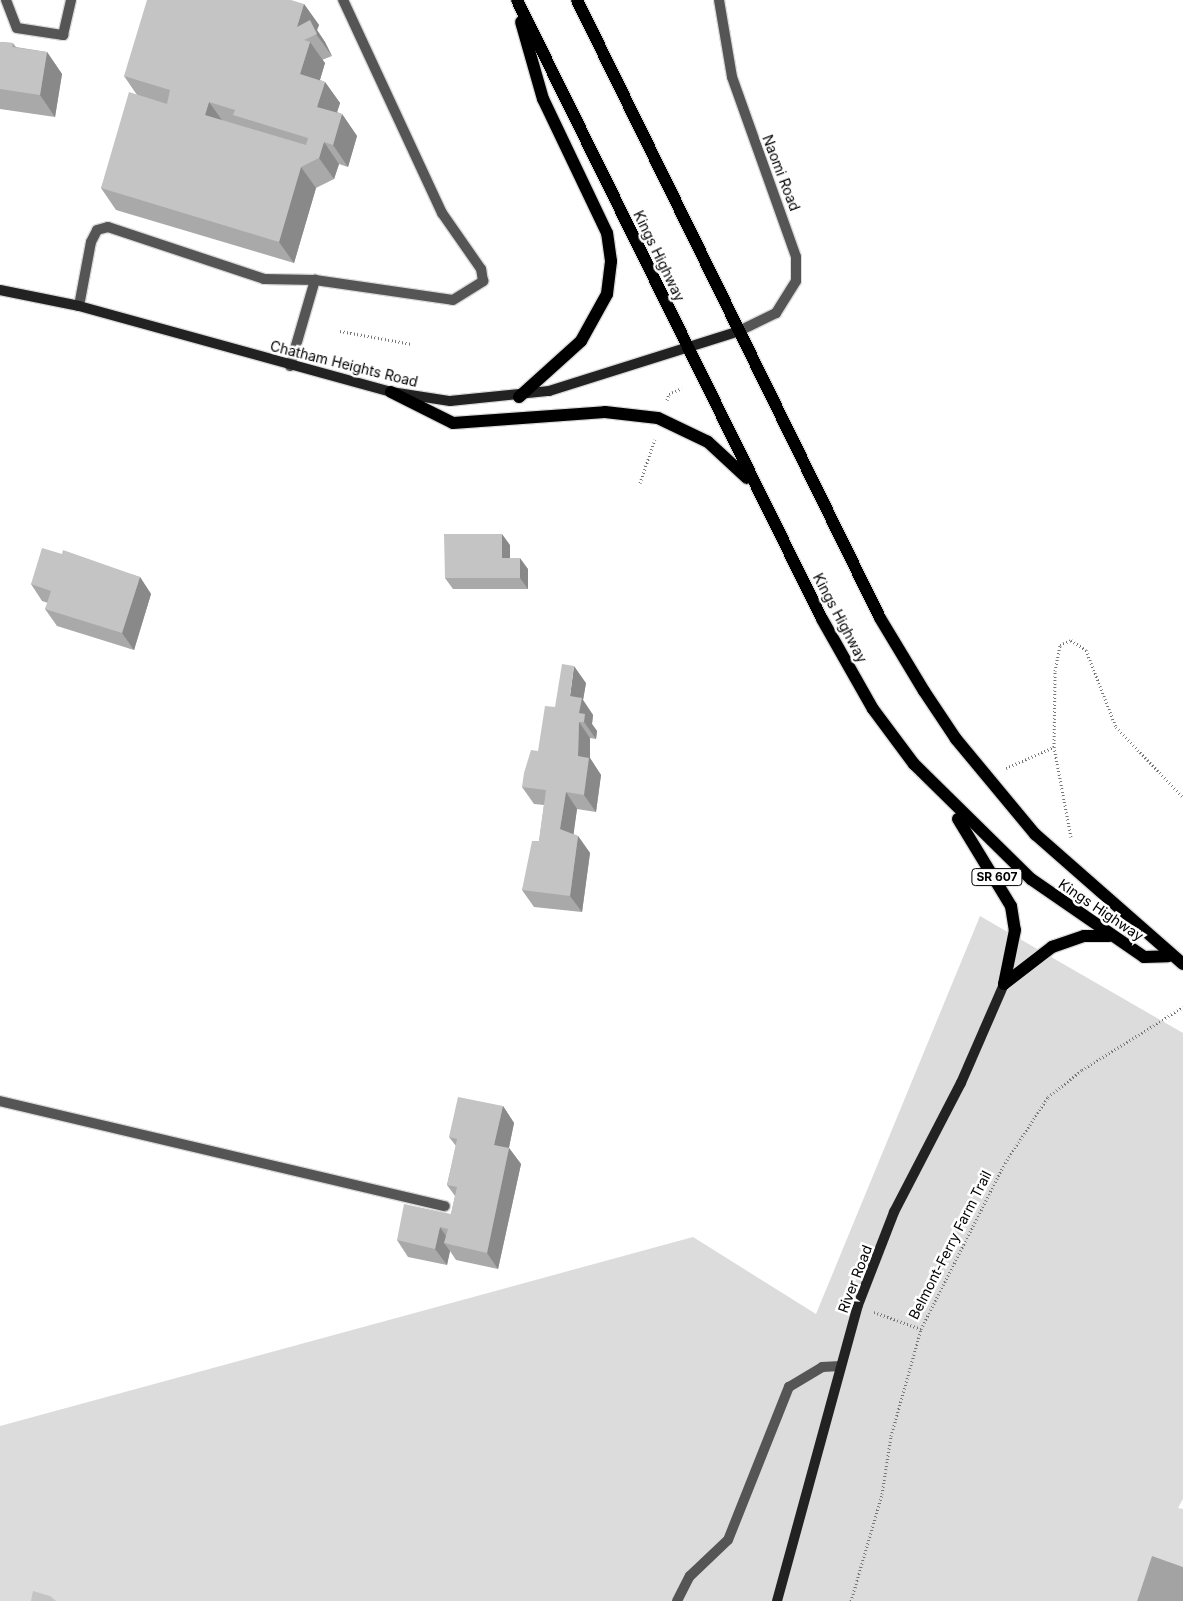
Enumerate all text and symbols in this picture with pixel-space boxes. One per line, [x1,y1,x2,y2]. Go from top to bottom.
street label: Naomi Road [759,133,803,213]
street label: Kings Highway [630,208,688,304]
street label: Chatham Heights Road [268,338,420,390]
street label: Kings Highway [809,570,871,666]
road number: SR 607 [971,868,1023,886]
street label: Kings Highway [1055,875,1147,945]
street label: Belmont-Ferry Farm Trail [905,1168,995,1322]
street label: River Road [834,1243,876,1315]

